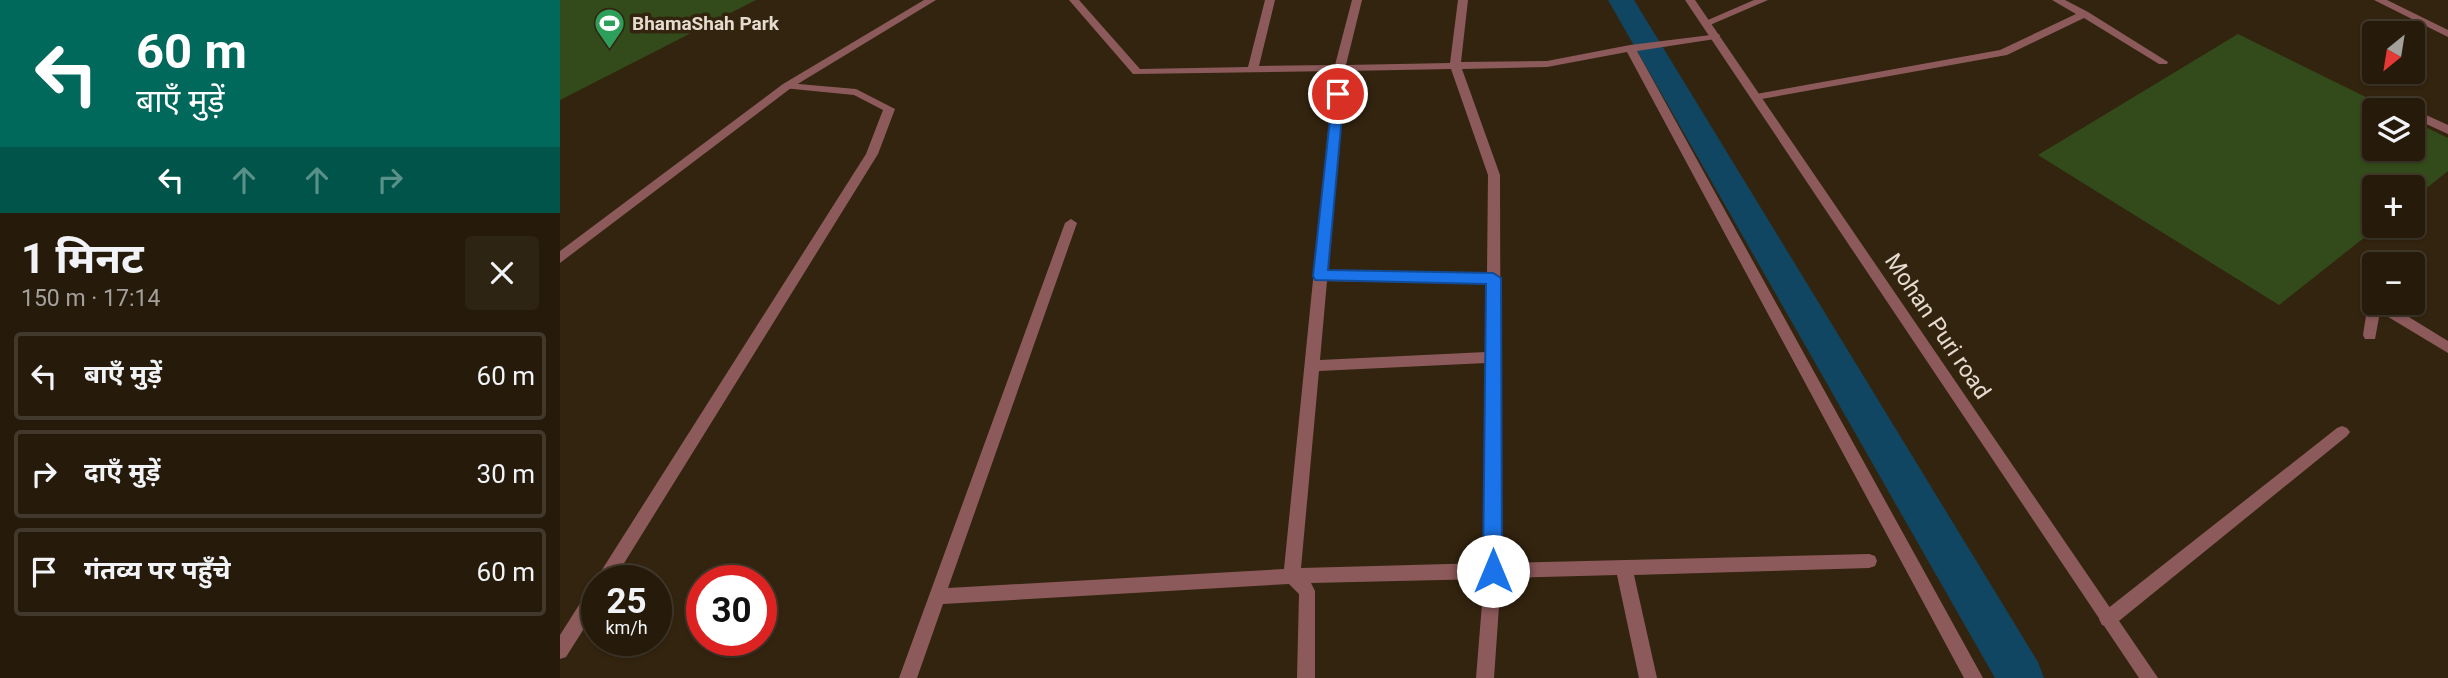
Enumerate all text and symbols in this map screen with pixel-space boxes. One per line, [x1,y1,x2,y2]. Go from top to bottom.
sports icon: BhamaShah Park [592,6,626,50]
place label: BhamaShah Park [632,12,780,35]
north arrow [2362,21,2426,84]
map controls [2362,21,2425,315]
text: 60 m [136,23,247,80]
icon: left [21,28,112,119]
pin [1308,64,1368,124]
icon: arrive [1319,75,1357,113]
text: बाएँ मुड़ें [136,82,224,120]
button: layers [2362,98,2425,161]
icon: left [152,161,190,199]
icon: ahead [225,161,263,199]
icon: ahead [298,161,336,199]
icon: right [371,161,409,199]
button: + [2362,175,2425,238]
text: 1 मिनट [21,234,144,283]
button: close [465,236,539,310]
street label: Mohan Puri road [1879,249,1996,404]
button: − [2362,252,2425,315]
text: 150 m · 17:14 [21,285,160,312]
icon: left [25,357,63,395]
text: बाएँ मुड़ें [84,359,162,389]
text: 60 m [477,361,535,391]
icon: right [25,455,63,493]
text: दाएँ मुड़ें [84,457,160,487]
text: 30 m [477,459,535,489]
position arrow [1456,534,1530,608]
icon: arrive [25,553,63,591]
text: गंतव्य पर पहुँचे [84,555,231,585]
text: 60 m [477,557,535,587]
speed limit sign: 30 [686,565,777,656]
text: 25 [606,581,647,622]
text: km/h [605,617,648,638]

